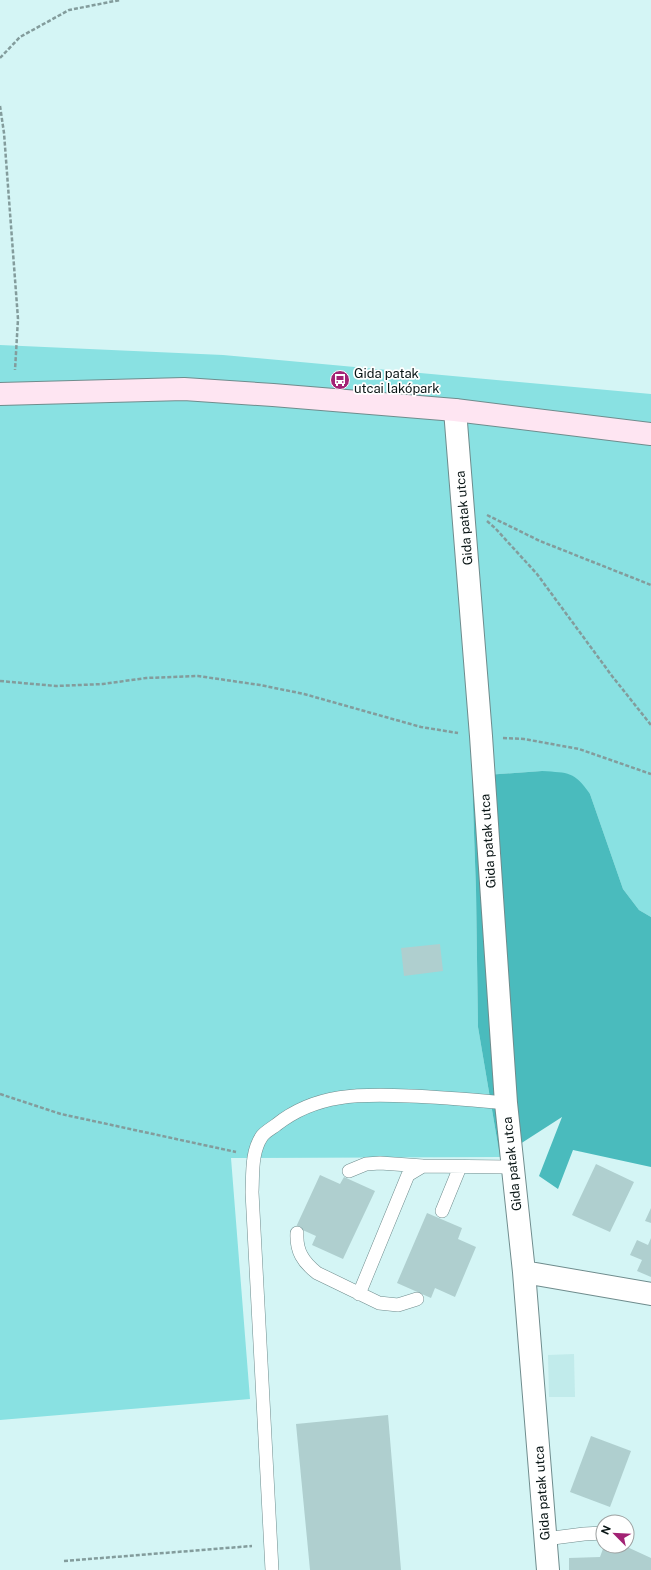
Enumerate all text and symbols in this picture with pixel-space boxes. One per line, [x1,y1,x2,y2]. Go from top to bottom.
place label: Gida patak utcai lakópark [354,366,440,396]
bus stop icon: Gida patak utcai lakópark [329,369,351,391]
street label: Gida patak utca [452,470,476,566]
street label: Gida patak utca [477,793,499,889]
street label: Gida patak utca [500,1116,524,1212]
street label: Gida patak utca [531,1445,553,1541]
north arrow [595,1514,635,1554]
text: N [599,1524,613,1536]

